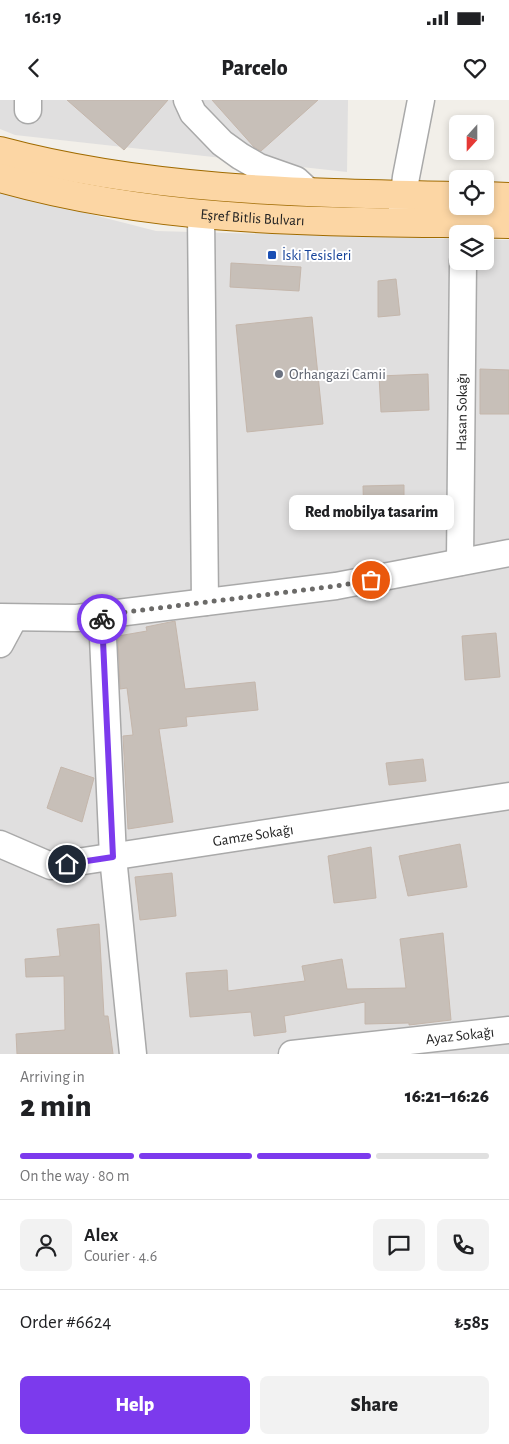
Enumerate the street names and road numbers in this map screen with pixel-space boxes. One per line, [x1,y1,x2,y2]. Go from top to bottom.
street label: Eşref Bitlis Bulvarı [200,206,305,228]
street label: Hasan Sokağı [454,373,469,451]
street label: Gamze Sokağı [212,822,295,849]
street label: Ayaz Sokağı [425,1024,495,1047]

